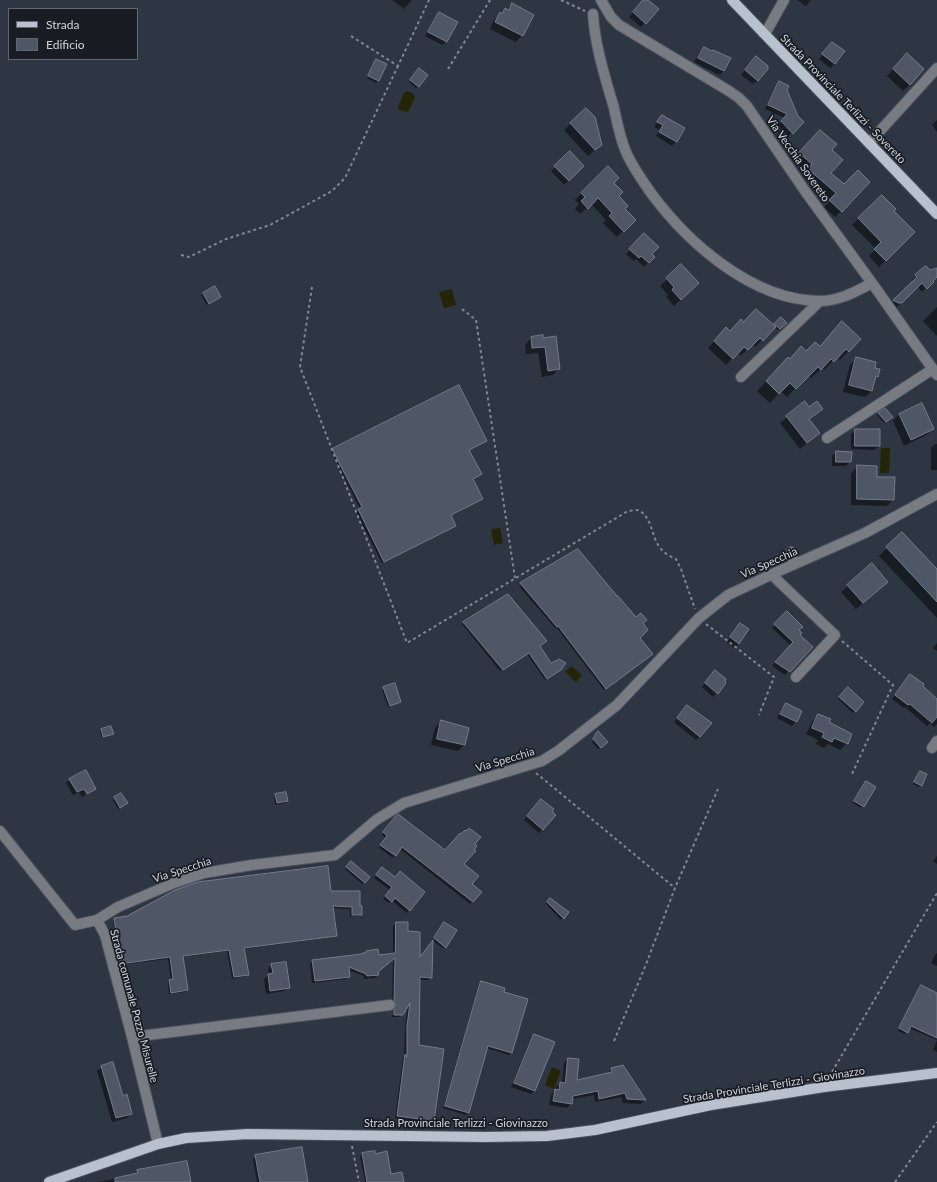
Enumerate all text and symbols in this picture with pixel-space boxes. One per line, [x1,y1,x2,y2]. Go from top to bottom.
legend [8,8,138,60]
text: Strada [46,17,79,32]
street label: Strada Provinciale Terlizzi - Sovereto [778,32,908,166]
text: Edificio [46,37,85,52]
street label: Via Vecchia Sovereto [764,114,832,204]
street label: Via Specchia [739,545,799,581]
street label: Via Specchia [474,745,536,775]
street label: Via Specchia [151,854,213,886]
street label: Strada comunale Pozzo Misurelle [107,928,161,1084]
street label: Strada Provinciale Terlizzi - Giovinazzo [682,1064,866,1106]
street label: Strada Provinciale Terlizzi - Giovinazzo [364,1116,548,1130]

